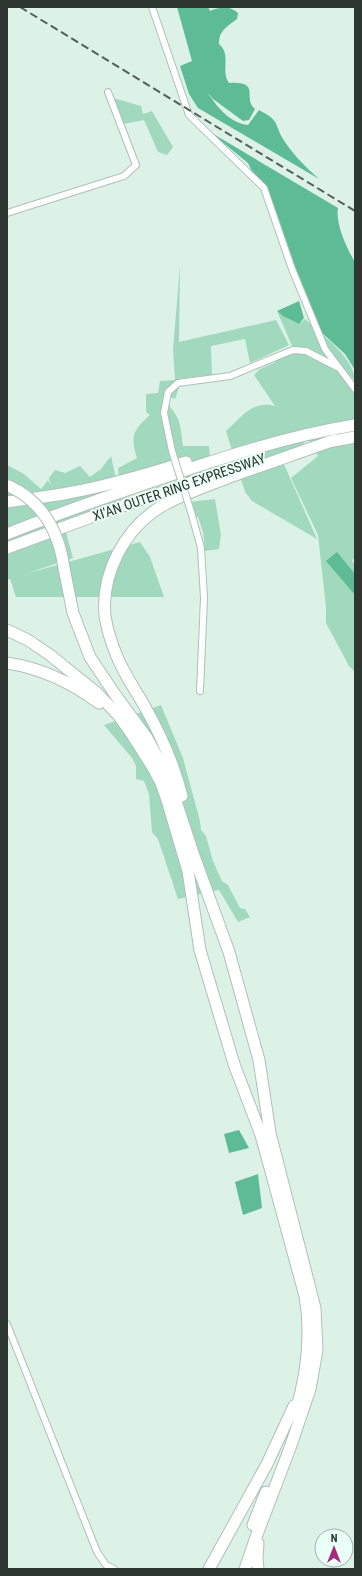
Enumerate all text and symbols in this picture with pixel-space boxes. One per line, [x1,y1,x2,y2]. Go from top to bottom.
street label: XI'AN OUTER RING EXPRESSWAY [91,450,268,524]
north arrow [314,1528,354,1568]
text: N [331,1532,338,1545]

